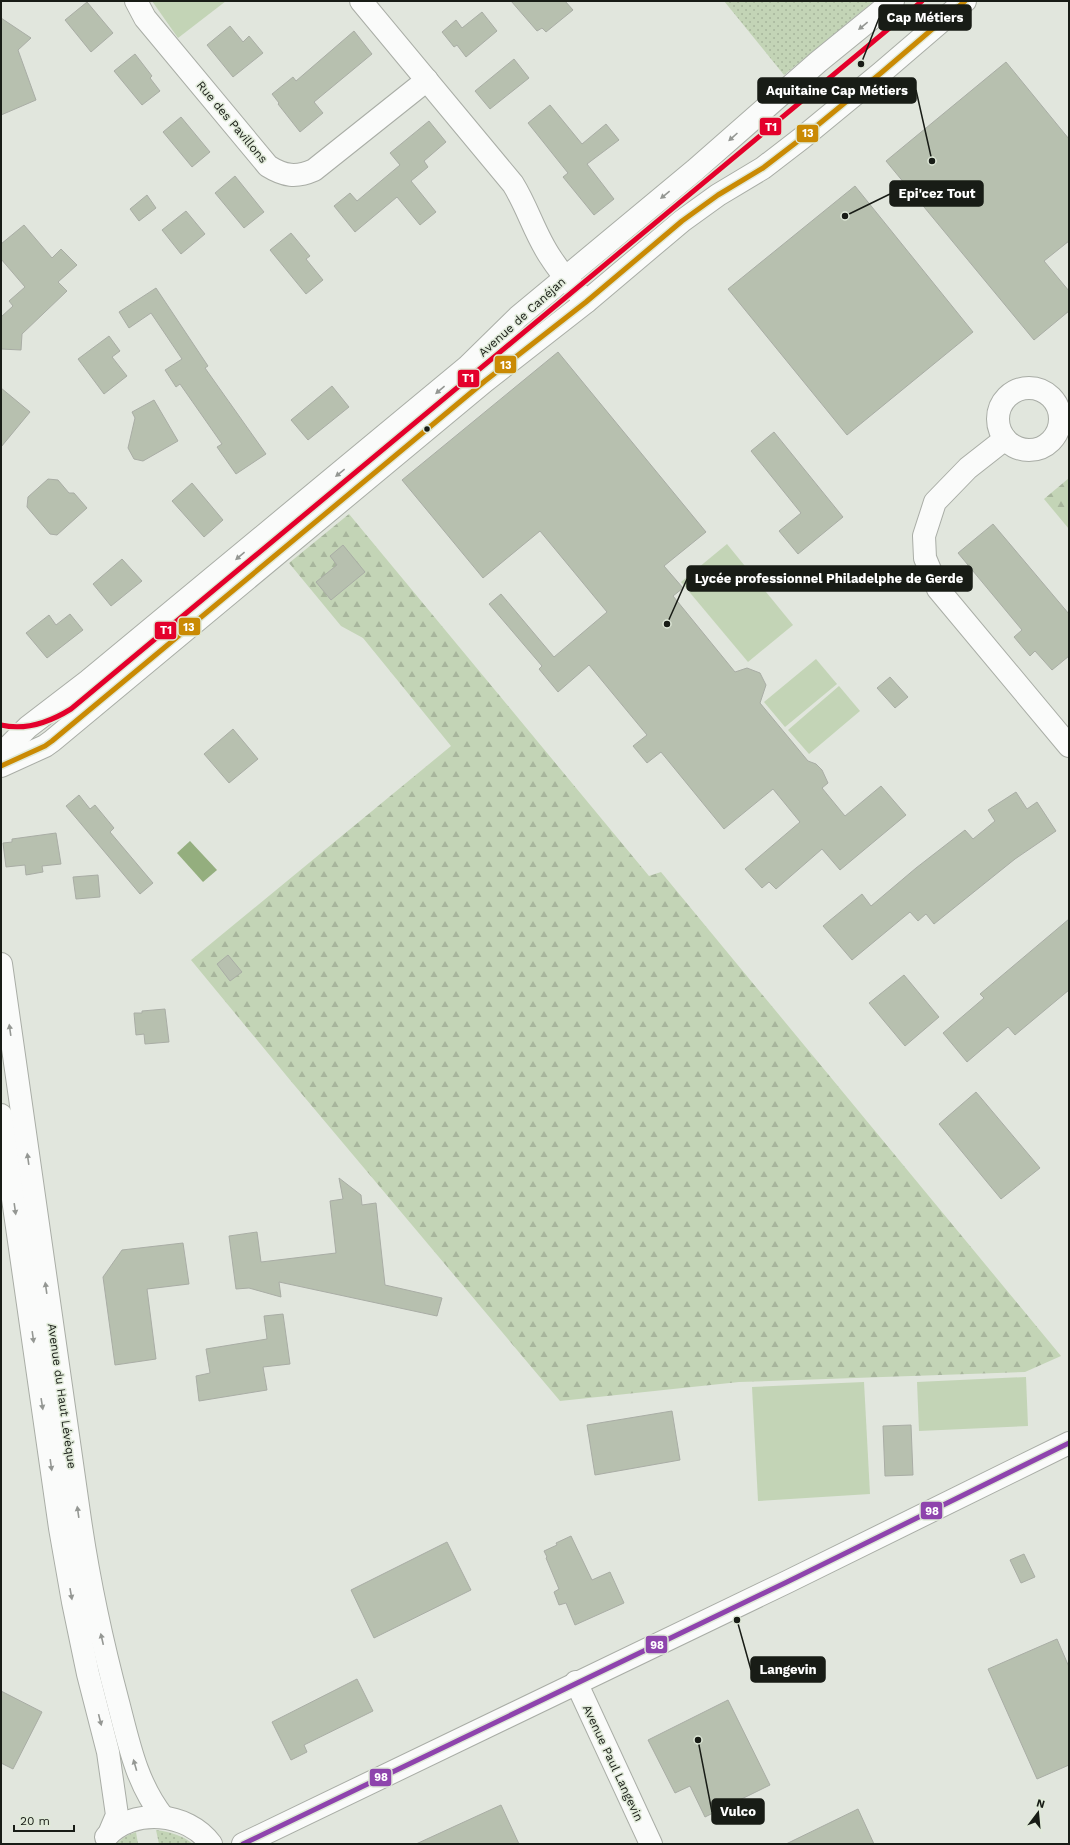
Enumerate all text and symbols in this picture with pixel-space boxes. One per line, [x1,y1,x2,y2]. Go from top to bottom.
callout: Cap Métiers [879,5,971,30]
text: Cap Métiers [887,10,964,25]
one-way arrow [857,21,868,30]
street label: Rue des Pavillons [194,78,270,166]
callout: Aquitaine Cap Métiers [758,78,916,103]
text: Aquitaine Cap Métiers [766,83,908,98]
line badge: T1 [759,117,782,136]
text: T1 [765,121,777,134]
line badge: 13 [796,124,819,143]
text: 13 [802,127,814,140]
one-way arrow [727,132,738,141]
callout: Epi'cez Tout [890,181,983,206]
text: Epi'cez Tout [898,186,976,201]
one-way arrow [660,190,670,199]
street label: Avenue de Canéjan [476,274,568,360]
line badge: 13 [494,355,517,374]
text: 13 [500,359,512,372]
line badge: T1 [457,369,480,388]
text: T1 [462,372,474,385]
one-way arrow [435,385,445,394]
unlabelled marker [422,424,432,434]
one-way arrow [335,468,345,477]
one-way arrow [234,551,245,560]
callout: Lycée professionnel Philadelphe de Gerde [687,566,972,591]
text: Lycée professionnel Philadelphe de Gerde [695,571,964,586]
line badge: 13 [178,617,201,636]
line badge: T1 [154,621,177,640]
text: 13 [183,621,195,634]
text: T1 [160,624,172,637]
one-way arrow [7,1024,13,1036]
one-way arrow [25,1153,31,1165]
one-way arrow [12,1203,18,1215]
one-way arrow [43,1281,49,1294]
street label: Avenue du Haut Lévèque [45,1323,79,1470]
one-way arrow [30,1331,36,1343]
one-way arrow [39,1398,45,1410]
one-way arrow [48,1459,54,1471]
line badge: 98 [920,1501,943,1520]
one-way arrow [75,1505,81,1518]
text: 98 [925,1505,939,1518]
one-way arrow [69,1588,75,1600]
one-way arrow [98,1633,104,1646]
line badge: 98 [645,1635,668,1654]
text: 98 [650,1639,664,1652]
callout: Langevin [751,1657,825,1682]
text: Langevin [759,1662,817,1677]
street label: Avenue Paul Langevin [580,1703,646,1823]
one-way arrow [98,1714,104,1727]
one-way arrow [132,1759,138,1771]
line badge: 98 [369,1768,392,1787]
text: 98 [374,1771,388,1784]
north arrow [1018,1793,1058,1833]
text: N [1035,1796,1046,1811]
callout: Vulco [712,1799,764,1824]
text: Vulco [720,1804,756,1819]
scale bar [14,1807,74,1833]
text: 20 m [20,1814,50,1828]

